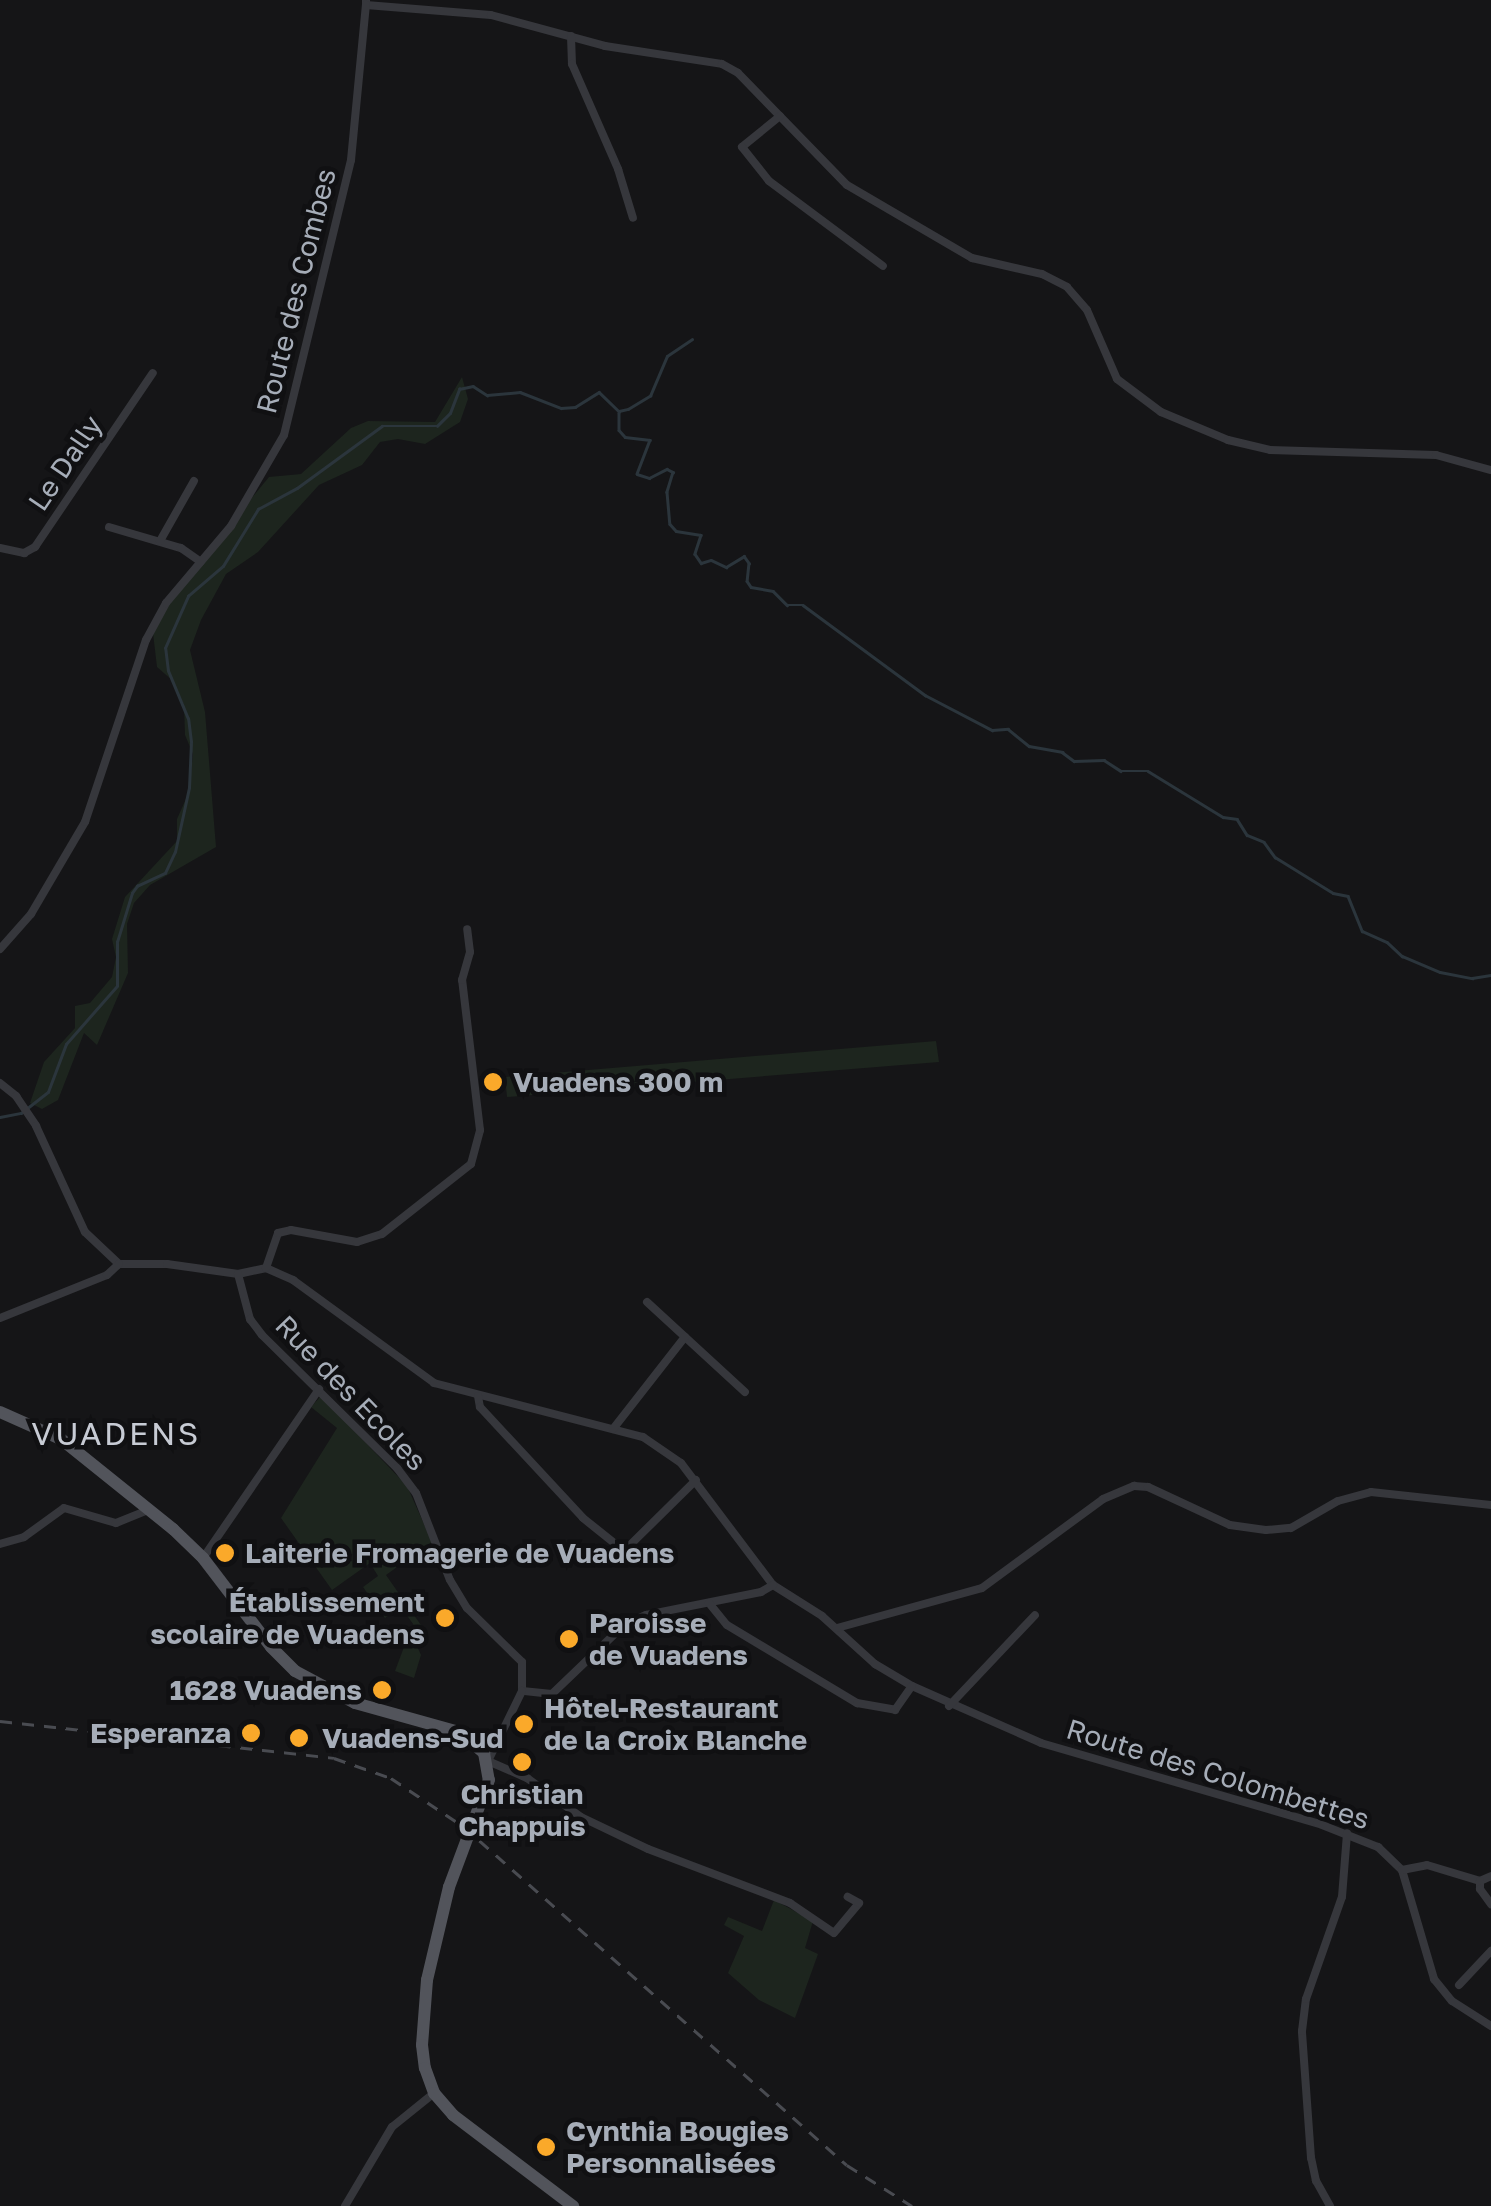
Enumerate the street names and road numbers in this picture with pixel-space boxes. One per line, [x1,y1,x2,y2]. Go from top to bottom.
street label: Route des Combes [249,165,343,417]
street label: Le Dally [21,409,109,517]
street label: Rue des Ecoles [269,1308,433,1478]
street label: Route des Colombettes [1062,1712,1374,1836]

